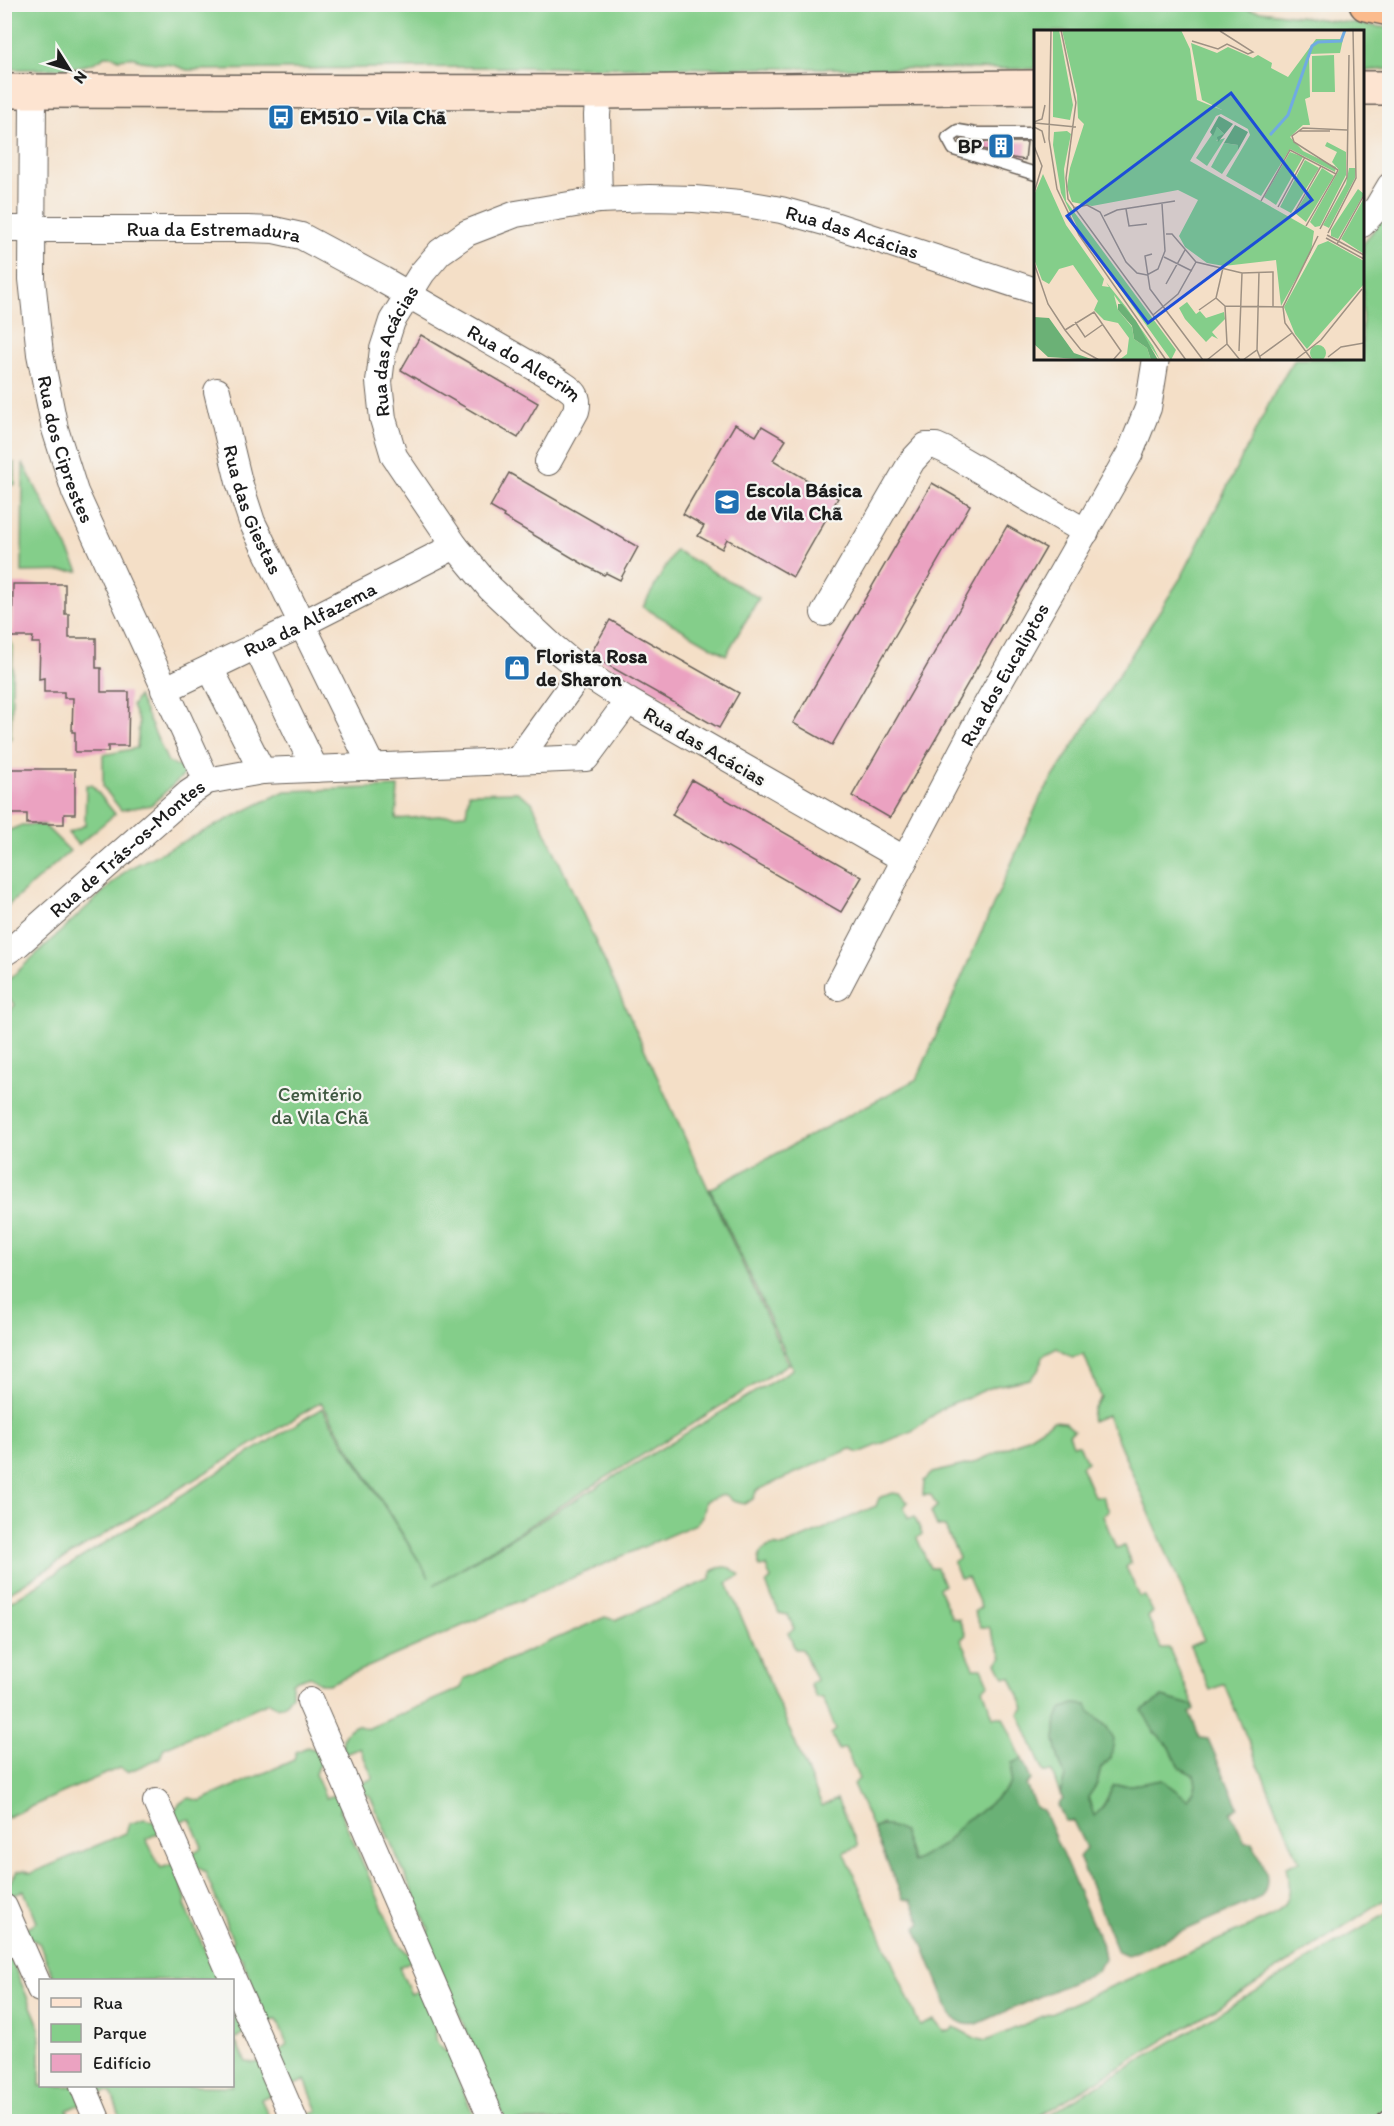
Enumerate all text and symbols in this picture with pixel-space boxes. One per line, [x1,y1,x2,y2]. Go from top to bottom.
inset map [1034,30,1364,360]
north arrow [39,39,99,99]
text: N [70,68,91,88]
bus stop icon: EM510 - Vila Chã [266,102,296,132]
place label: EM510 - Vila Chã [300,105,447,129]
building icon: BP [986,131,1016,161]
place label: BP [958,134,983,158]
street label: Rua das Acácias [783,200,922,264]
street label: Rua da Estremadura [127,217,304,248]
street label: Rua das Acácias [367,280,424,418]
street label: Rua do Alecrim [463,319,588,406]
street label: Rua dos Ciprestes [33,373,99,527]
street label: Rua das Giestas [218,442,288,578]
place label: Escola Básica de Vila Chã [746,478,863,525]
school or university icon: Escola Básica de Vila Chã [712,487,742,517]
street label: Rua da Alfazema [239,576,381,662]
street label: Rua dos Eucaliptos [955,598,1054,750]
place label: Florista Rosa de Sharon [536,644,647,691]
shop icon: Florista Rosa de Sharon [502,653,532,683]
street label: Rua das Acácias [639,701,771,791]
street label: Rua de Trás-os-Montes [45,774,210,923]
park label: Cemitério da Vila Chã [271,1082,369,1129]
legend [39,1979,234,2087]
text: Rua [93,1992,123,2014]
text: Parque [93,2022,147,2044]
text: Edifício [93,2052,151,2074]

